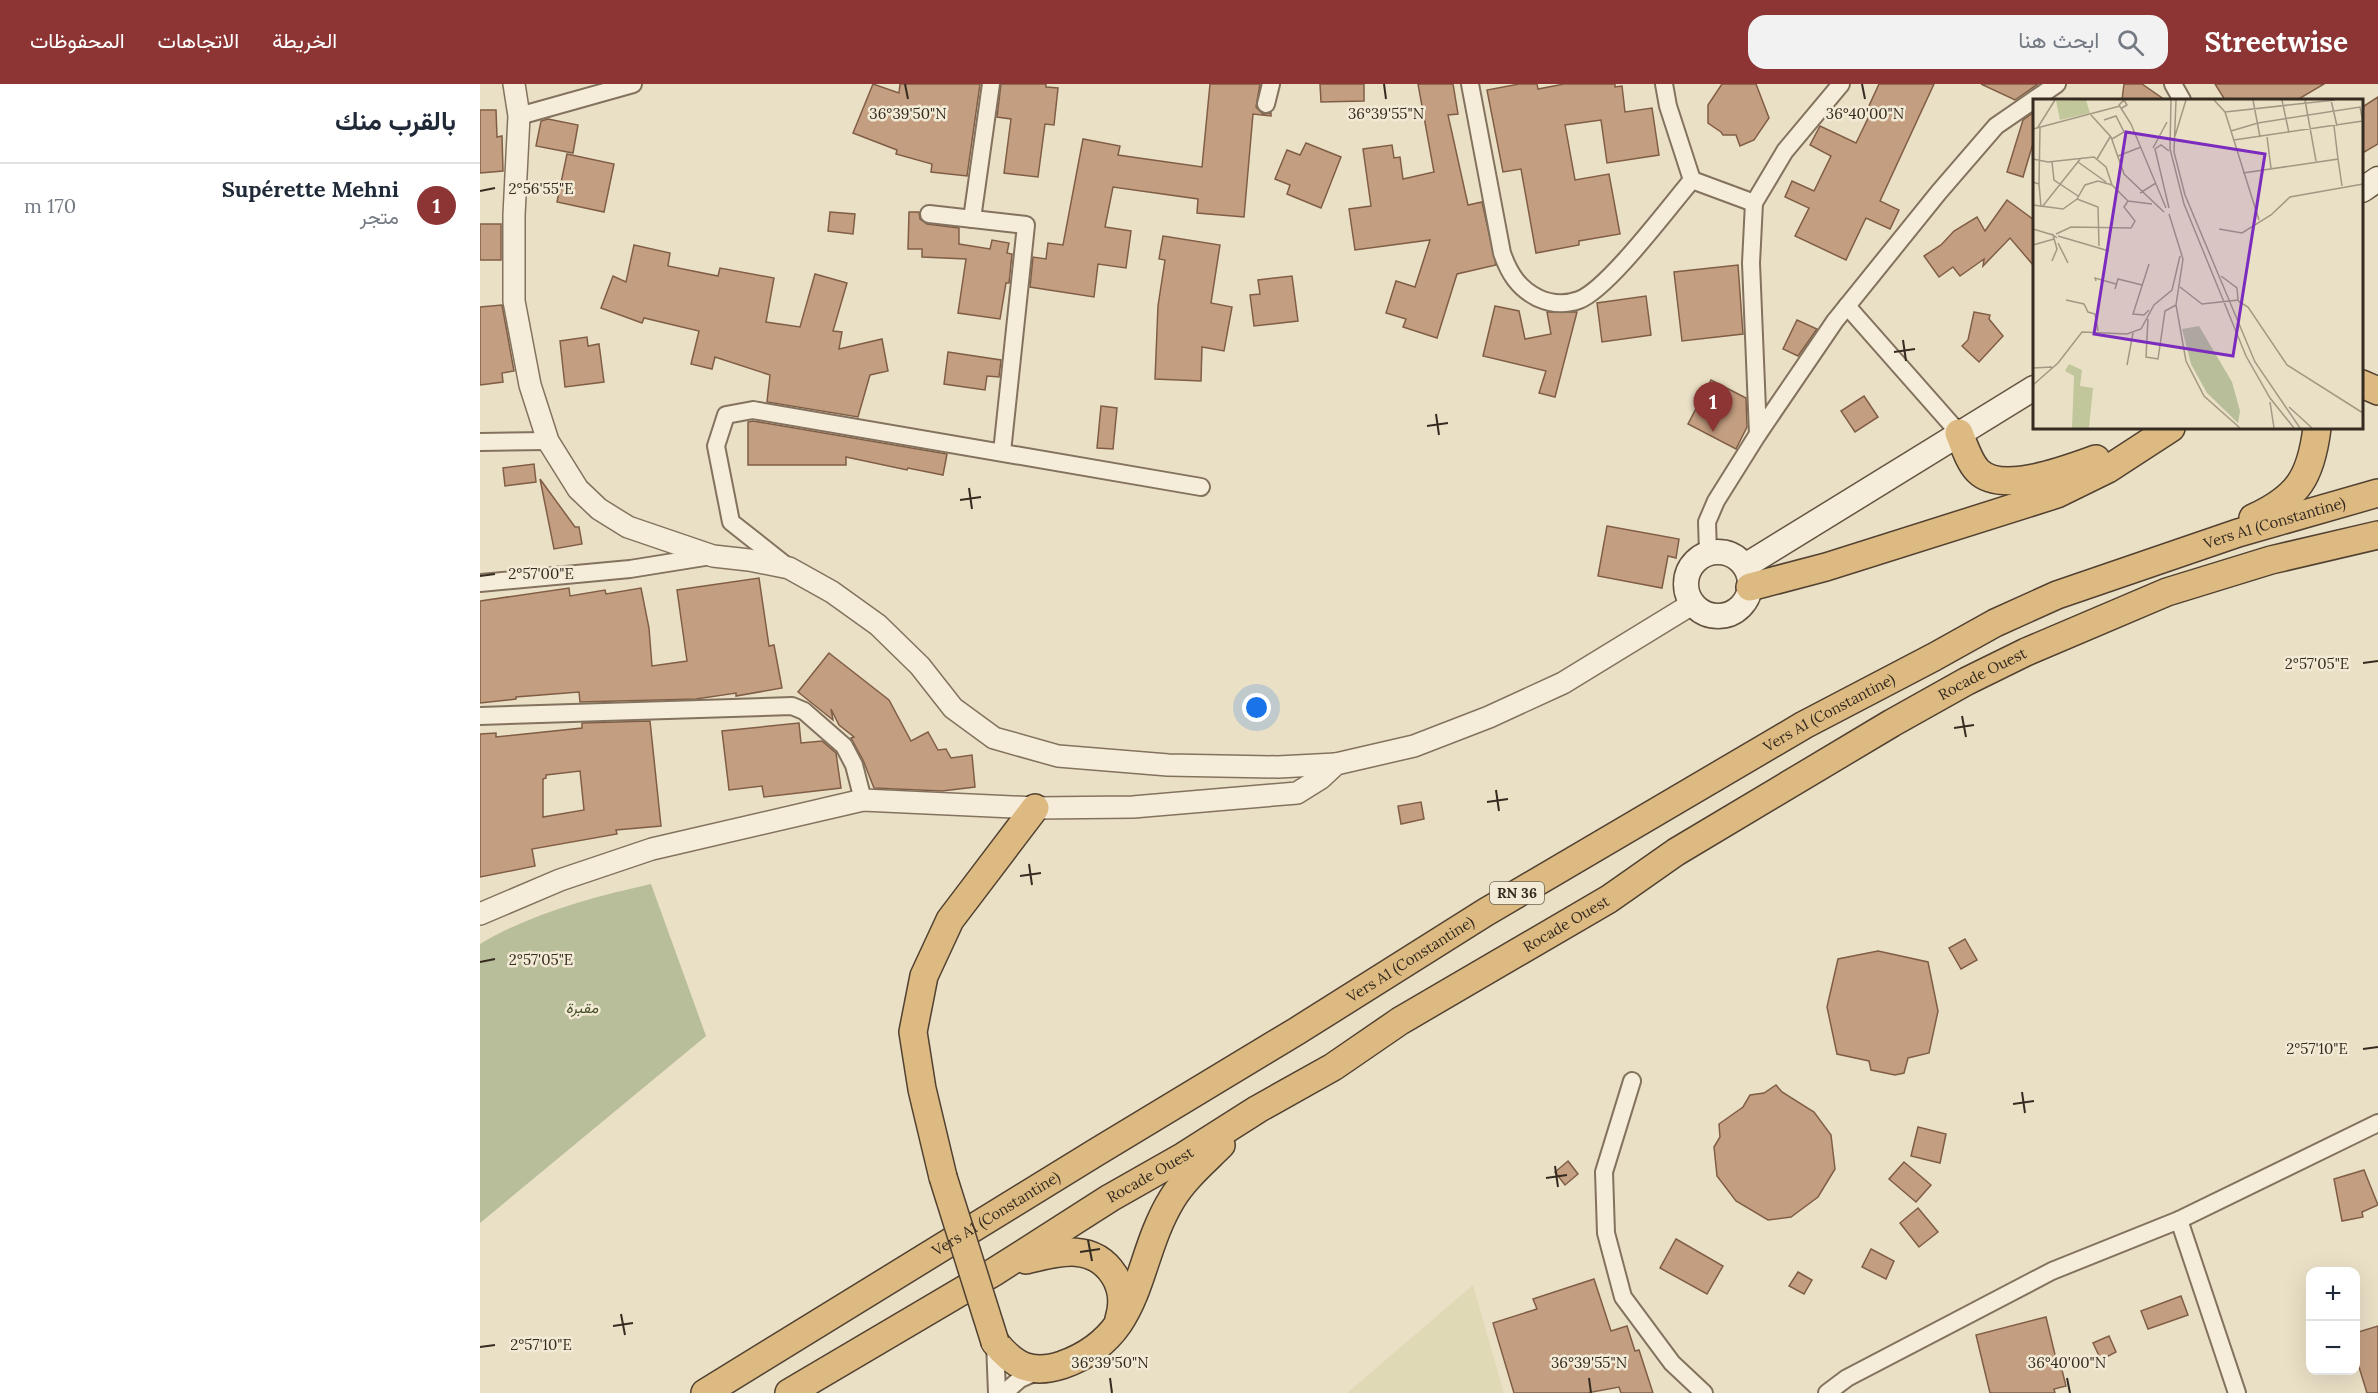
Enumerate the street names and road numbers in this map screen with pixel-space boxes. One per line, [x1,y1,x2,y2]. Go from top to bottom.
street label: Vers A1 (Constantine) [2200,493,2348,553]
street label: Rocade Ouest [1935,643,2030,704]
street label: Vers A1 (Constantine) [1759,669,1899,756]
road number: RN 36 [1490,882,1544,904]
street label: Rocade Ouest [1519,891,1613,956]
street label: Vers A1 (Constantine) [1342,912,1478,1007]
street label: Rocade Ouest [1103,1142,1197,1207]
street label: Vers A1 (Constantine) [928,1167,1064,1260]

